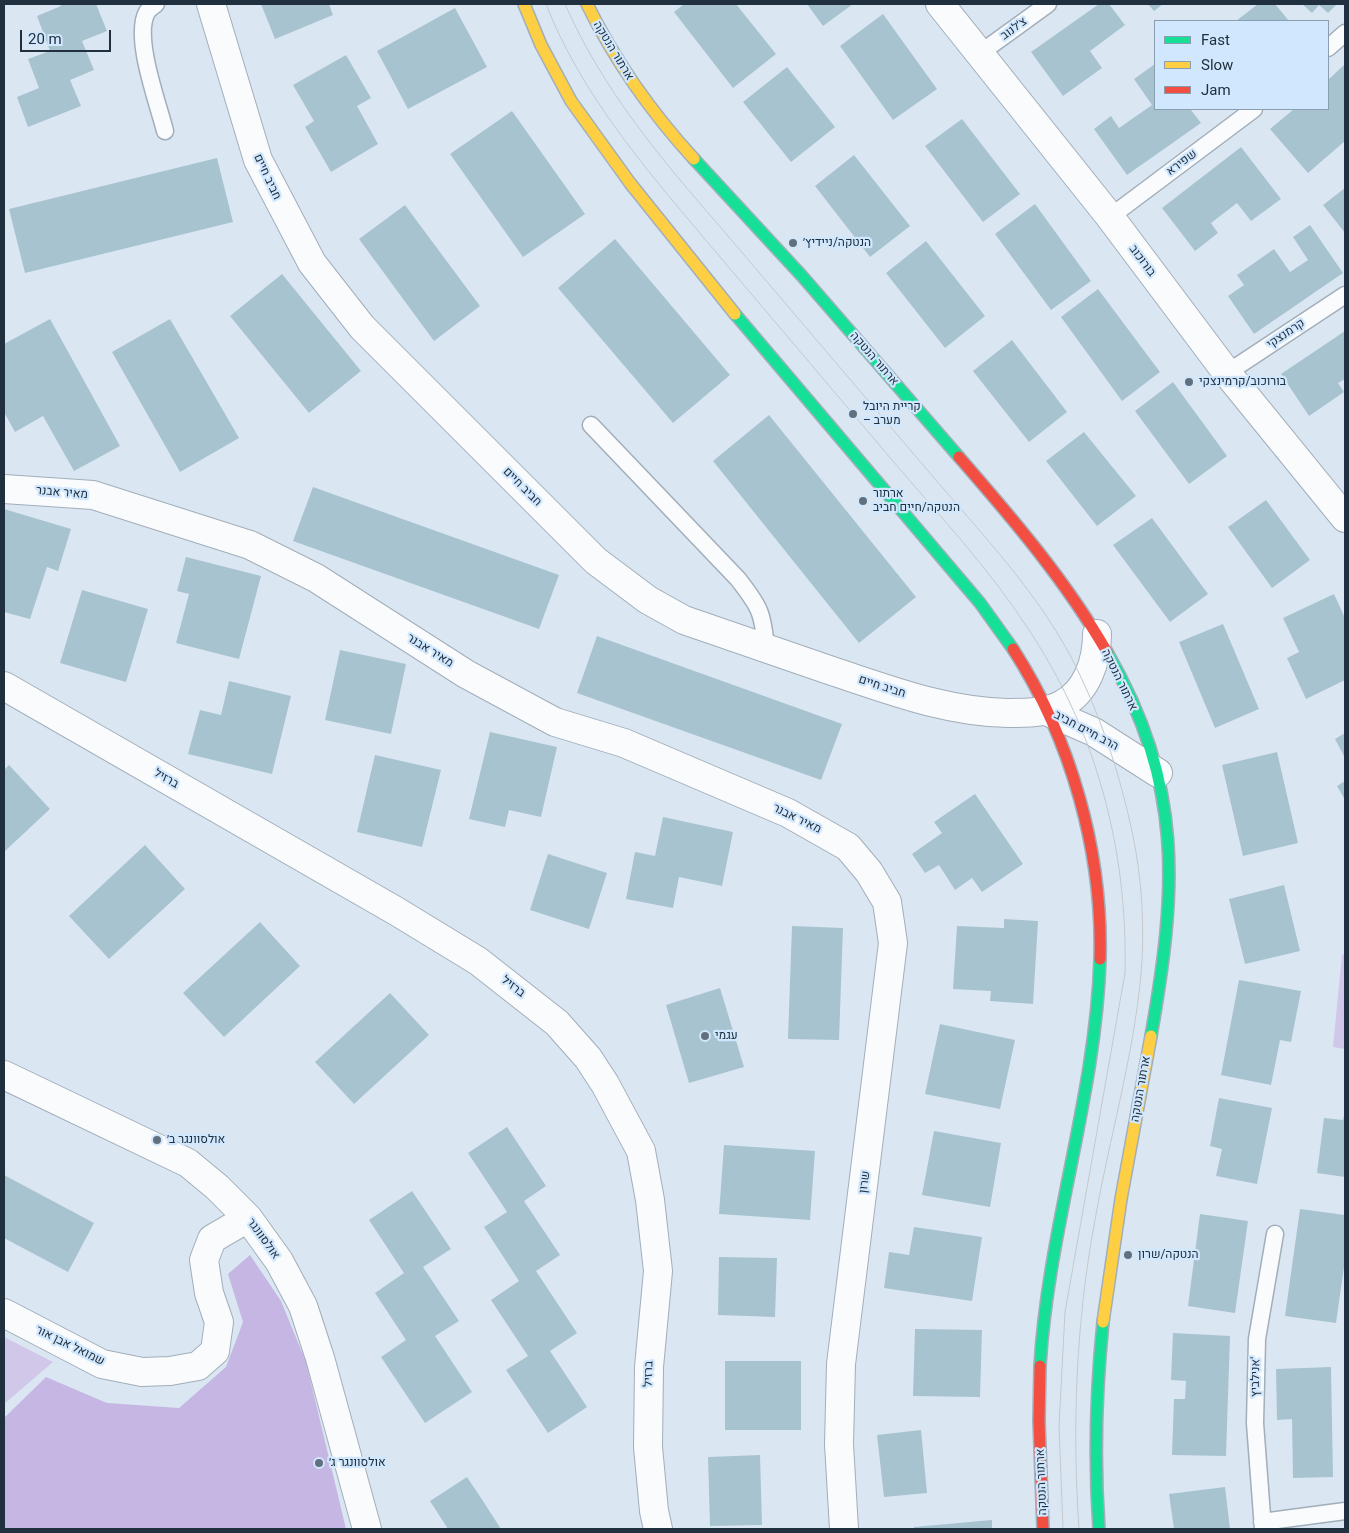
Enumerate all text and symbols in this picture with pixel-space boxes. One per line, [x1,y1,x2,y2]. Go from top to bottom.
street label: צ׳לנוב [998,15,1030,43]
street label: ארתור הנטקה [590,19,636,83]
scale bar [22,20,114,52]
legend [1154,20,1329,110]
text: 20 m [28,30,62,48]
text: Fast [1201,31,1230,49]
text: Slow [1201,56,1233,74]
text: Jam [1201,81,1231,99]
street label: שפירא [1164,147,1200,179]
street label: חביב חיים [250,152,284,202]
place label: הנטקה/ניידיץ׳ [803,236,871,250]
marker: הנטקה/ניידיץ׳ [787,237,799,249]
street label: בורוכוב [1126,242,1158,280]
street label: קרמנצקי [1264,316,1308,352]
street label: ארתור הנטקה [847,329,901,389]
place label: בורוכוב/קרמינצקי [1199,375,1286,389]
marker: בורוכוב/קרמינצקי [1183,376,1195,388]
place label: קריית היובל – מערב [863,400,921,428]
marker: קריית היובל – מערב [847,408,859,420]
street label: חביב חיים [500,465,544,509]
street label: מאיר אבנר [35,484,89,502]
place label: ארתור הנטקה/חיים חביב [873,487,960,515]
marker: ארתור הנטקה/חיים חביב [857,495,869,507]
street label: מאיר אבנר [404,631,456,671]
street label: ארתור הנטקה [1098,647,1140,713]
street label: חביב חיים [857,673,907,701]
street label: הרב חיים חביב [1051,708,1121,754]
street label: ברזיל [151,766,181,792]
street label: מאיר אבנר [770,801,824,837]
street label: ברזיל [498,973,528,1001]
place label: עגמי [715,1029,738,1043]
marker: עגמי [699,1030,711,1042]
street label: ארתור הנטקה [1128,1055,1154,1123]
place label: אולסוונגר ב׳ [167,1133,225,1147]
marker: אולסוונגר ב׳ [151,1134,163,1146]
street label: שרון [856,1170,874,1194]
street label: אולסוונגר [243,1216,283,1262]
place label: הנטקה/שרון [1138,1248,1199,1262]
marker: הנטקה/שרון [1122,1249,1134,1261]
street label: שמואל אבן אור [33,1323,107,1369]
street label: אנילביץ' [1248,1357,1264,1397]
street label: ברזיל [641,1361,657,1387]
street label: ארתור הנטקה [1034,1448,1050,1516]
place label: אולסוונגר ג׳ [329,1456,386,1470]
marker: אולסוונגר ג׳ [313,1457,325,1469]

